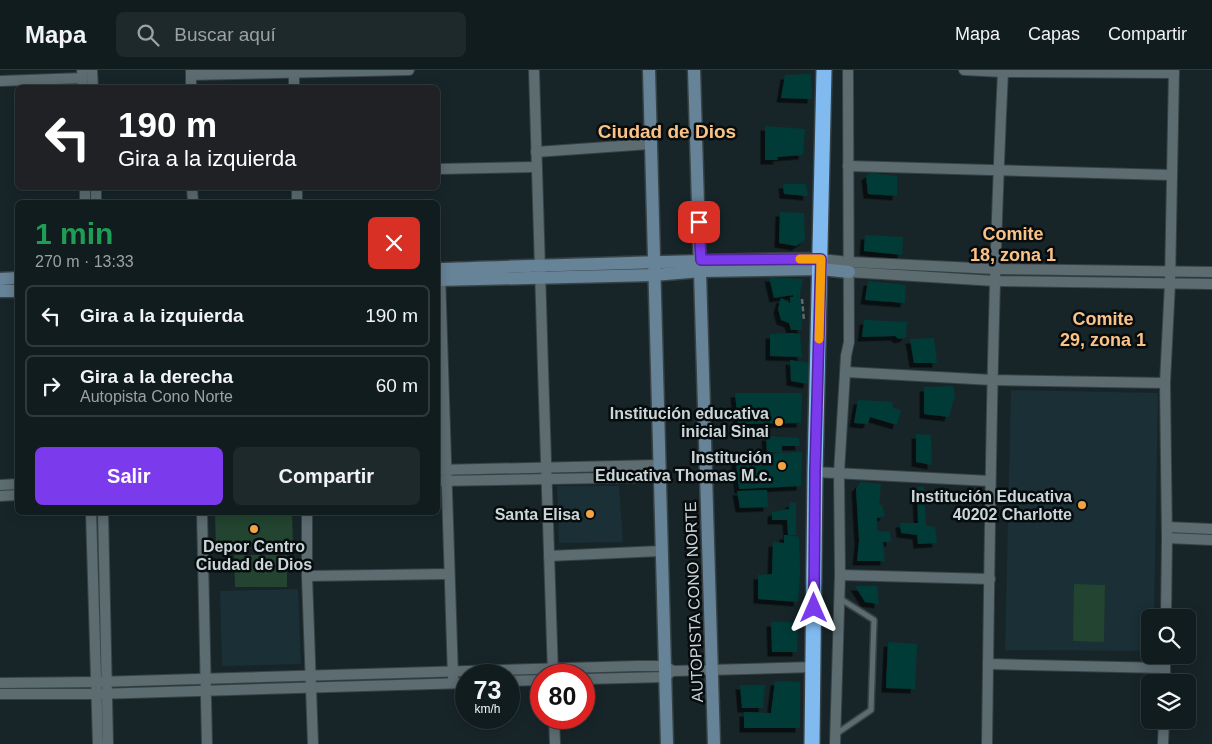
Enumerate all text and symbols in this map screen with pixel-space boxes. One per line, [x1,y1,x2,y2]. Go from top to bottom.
search box [116,12,466,57]
text: Mapa [25,21,86,48]
icon: search [134,21,162,49]
text: Buscar aquí [174,24,276,45]
text: Mapa [955,24,1000,44]
text: Capas [1028,24,1080,44]
text: Compartir [1108,24,1187,44]
icon: left [35,105,100,170]
text: 190 m [118,105,217,144]
district label: Ciudad de Dios [598,121,736,142]
text: Gira a la izquierda [118,146,297,171]
pin [678,201,720,243]
icon: arrive [685,208,713,236]
text: 1 min [35,217,113,250]
button: close [368,217,420,269]
district label: Comite 18, zona 1 [970,224,1056,265]
text: 270 m · 13:33 [35,253,134,270]
icon: left [37,302,65,330]
text: Gira a la izquierda [80,305,244,326]
text: 190 m [365,305,418,326]
district label: Comite 29, zona 1 [1060,309,1146,350]
text: Gira a la derecha [80,366,233,387]
icon: right [37,372,65,400]
text: 60 m [376,375,418,396]
text: Autopista Cono Norte [80,388,233,405]
place label: Institución educativa inicial Sinai [610,405,769,440]
marker: Institución educativa inicial Sinai [773,416,785,428]
button: Salir [35,447,223,505]
button: Compartir [233,447,420,505]
place label: Institución Educativa Thomas M.c. [595,449,772,484]
marker: Institución Educativa Thomas M.c. [776,460,788,472]
place label: Institución Educativa 40202 Charlotte [911,488,1072,523]
marker: Institución Educativa 40202 Charlotte [1076,499,1088,511]
street label: AUTOPISTA CONO NORTE [682,501,706,703]
place label: Santa Elisa [495,506,580,523]
marker: Santa Elisa [584,508,596,520]
marker: Depor Centro Ciudad de Dios [248,523,260,535]
place label: Depor Centro Ciudad de Dios [196,538,312,573]
position arrow [787,581,839,633]
map controls [1141,609,1196,729]
button: search [1141,609,1196,664]
speed limit sign: 80 [530,664,595,729]
button: layers [1141,674,1196,729]
text: 73 [474,676,501,704]
text: km/h [474,702,501,716]

